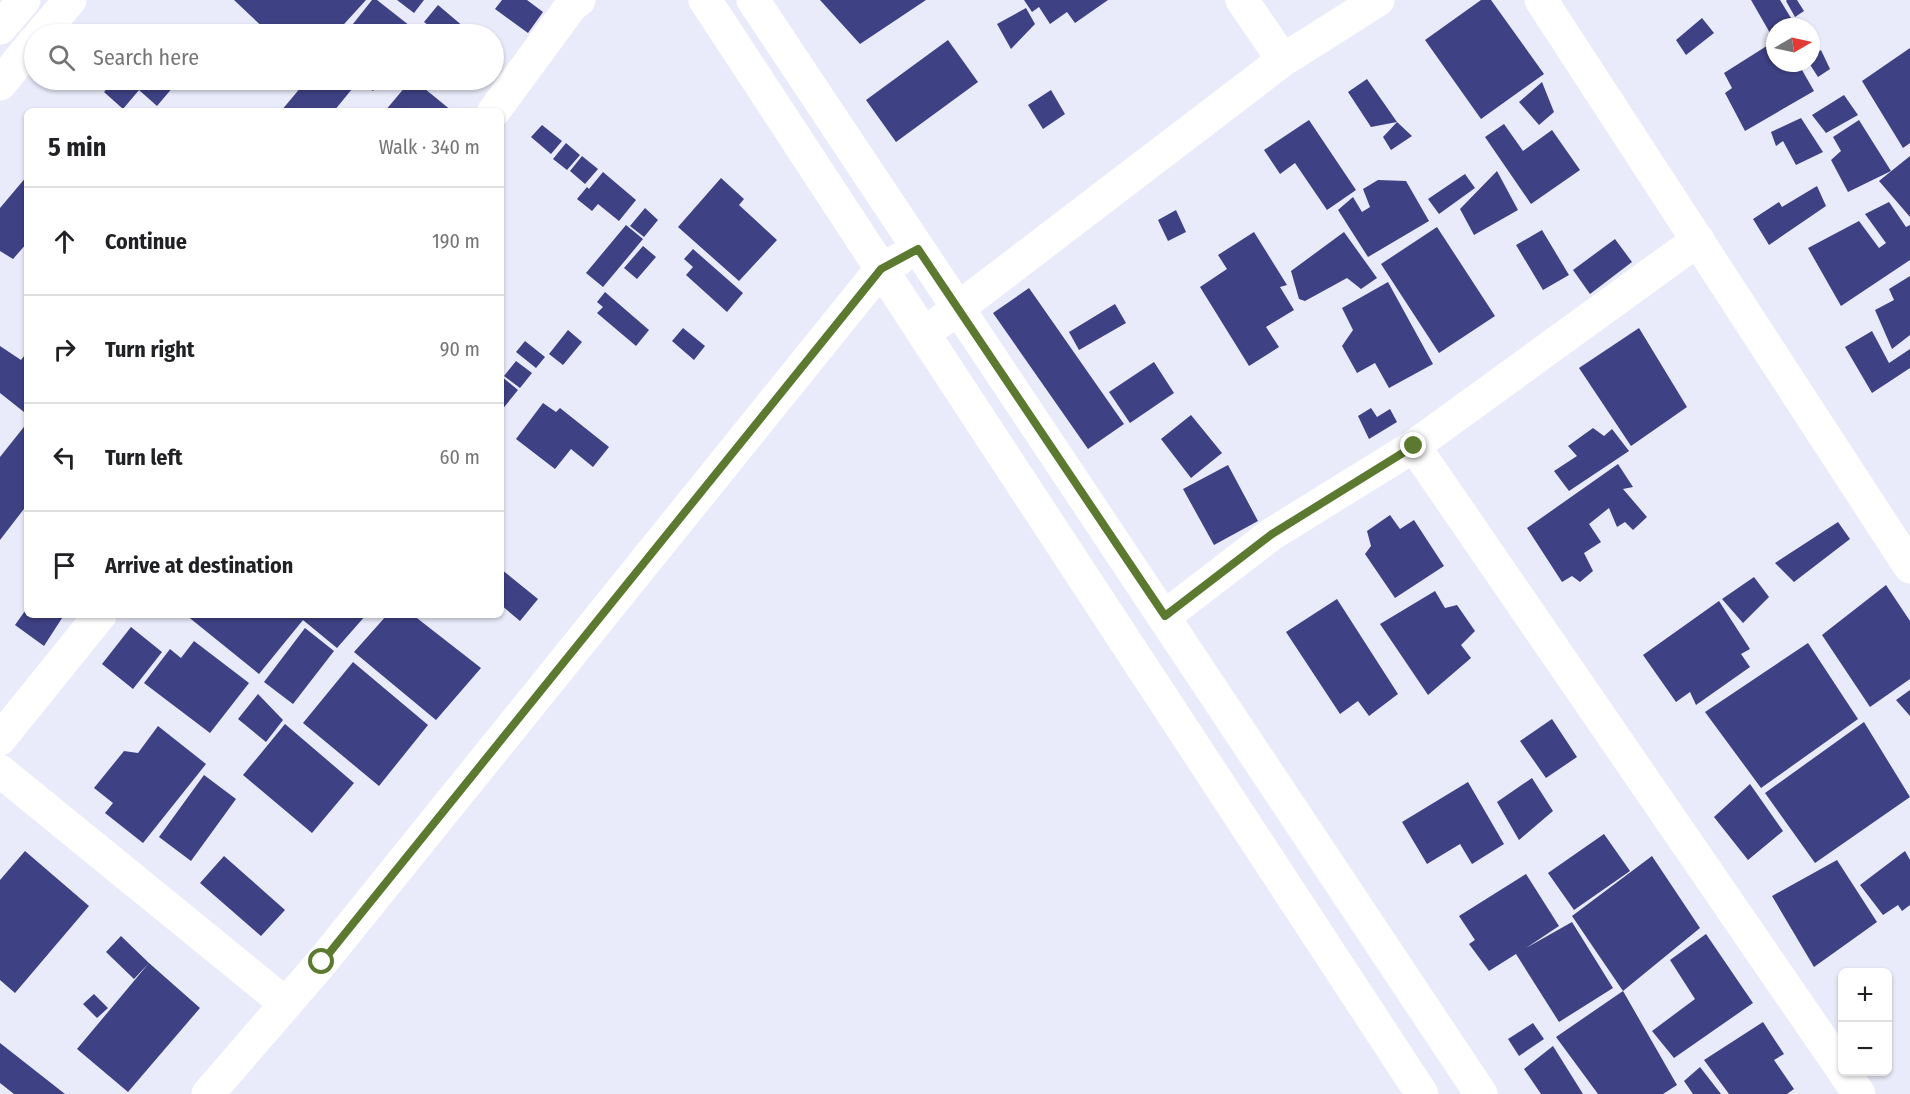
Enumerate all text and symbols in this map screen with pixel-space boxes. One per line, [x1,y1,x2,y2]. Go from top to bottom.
north arrow [1766,18,1820,72]
search box [24,24,504,90]
icon: search [45,41,78,74]
text: Search here [93,44,199,71]
text: 5 min [48,132,106,163]
text: Walk · 340 m [379,135,480,159]
icon: ahead [48,225,81,258]
text: Continue [105,228,187,255]
text: 190 m [432,229,480,253]
icon: right [48,333,81,366]
text: Turn right [105,336,194,363]
text: 90 m [440,337,480,361]
route end [1400,432,1426,458]
icon: left [48,441,81,474]
text: Turn left [105,444,183,471]
text: 60 m [440,445,480,469]
icon: arrive [48,549,81,582]
text: Arrive at destination [105,552,293,579]
route start [308,948,334,974]
map controls [1838,968,1892,1076]
button: + [1838,968,1892,1022]
button: − [1838,1022,1892,1076]

